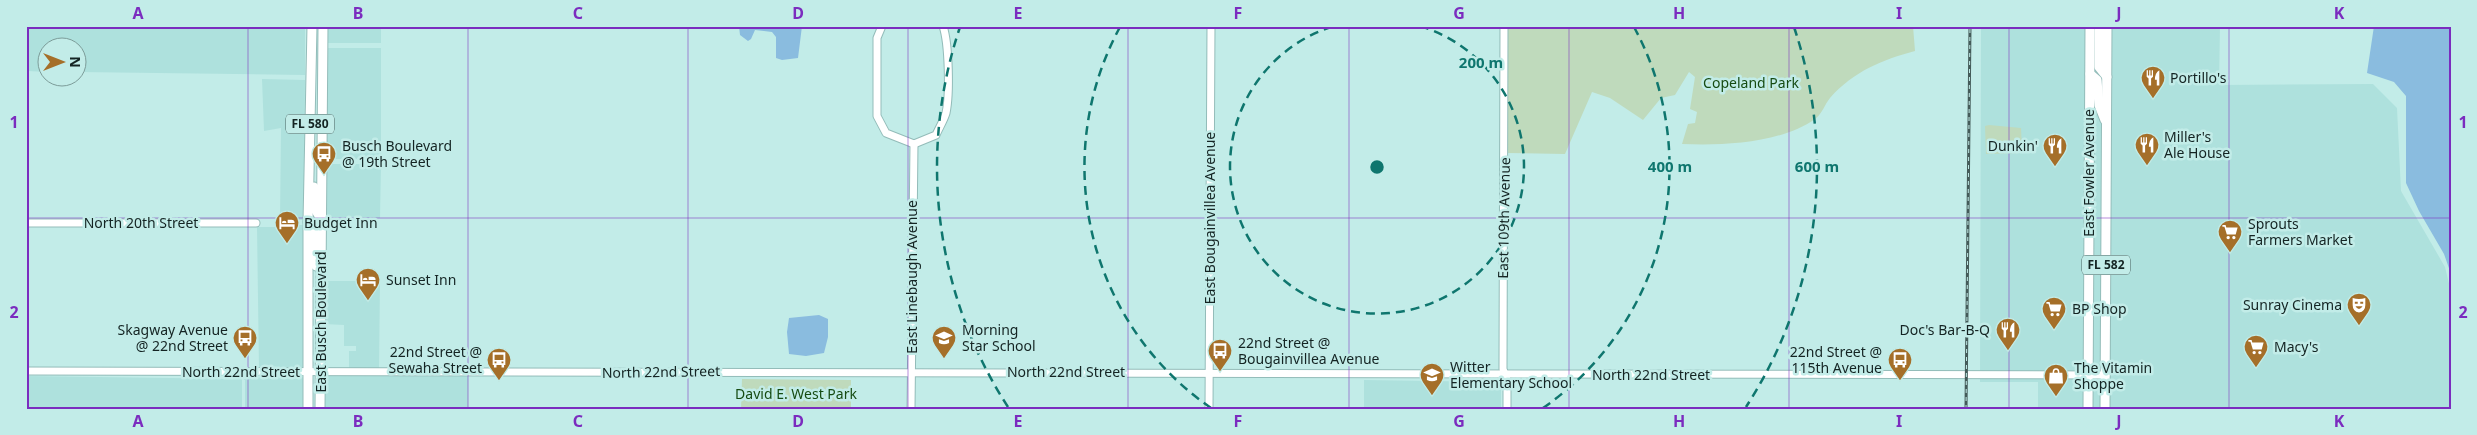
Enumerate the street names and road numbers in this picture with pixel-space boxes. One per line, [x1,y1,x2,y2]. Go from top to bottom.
street label: East Fowler Avenue [2079,109,2098,237]
road number: FL 580 [286,115,334,134]
street label: East Bougainvillea Avenue [1200,132,1219,304]
street label: East 109th Avenue [1493,157,1514,279]
street label: East Linebaugh Avenue [902,200,921,354]
street label: North 20th Street [84,213,198,232]
street label: East Busch Boulevard [311,251,330,393]
road number: FL 582 [2082,256,2130,274]
street label: North 22nd Street [602,361,720,382]
street label: North 22nd Street [182,362,300,381]
street label: North 22nd Street [1007,362,1125,381]
street label: North 22nd Street [1592,365,1710,384]

